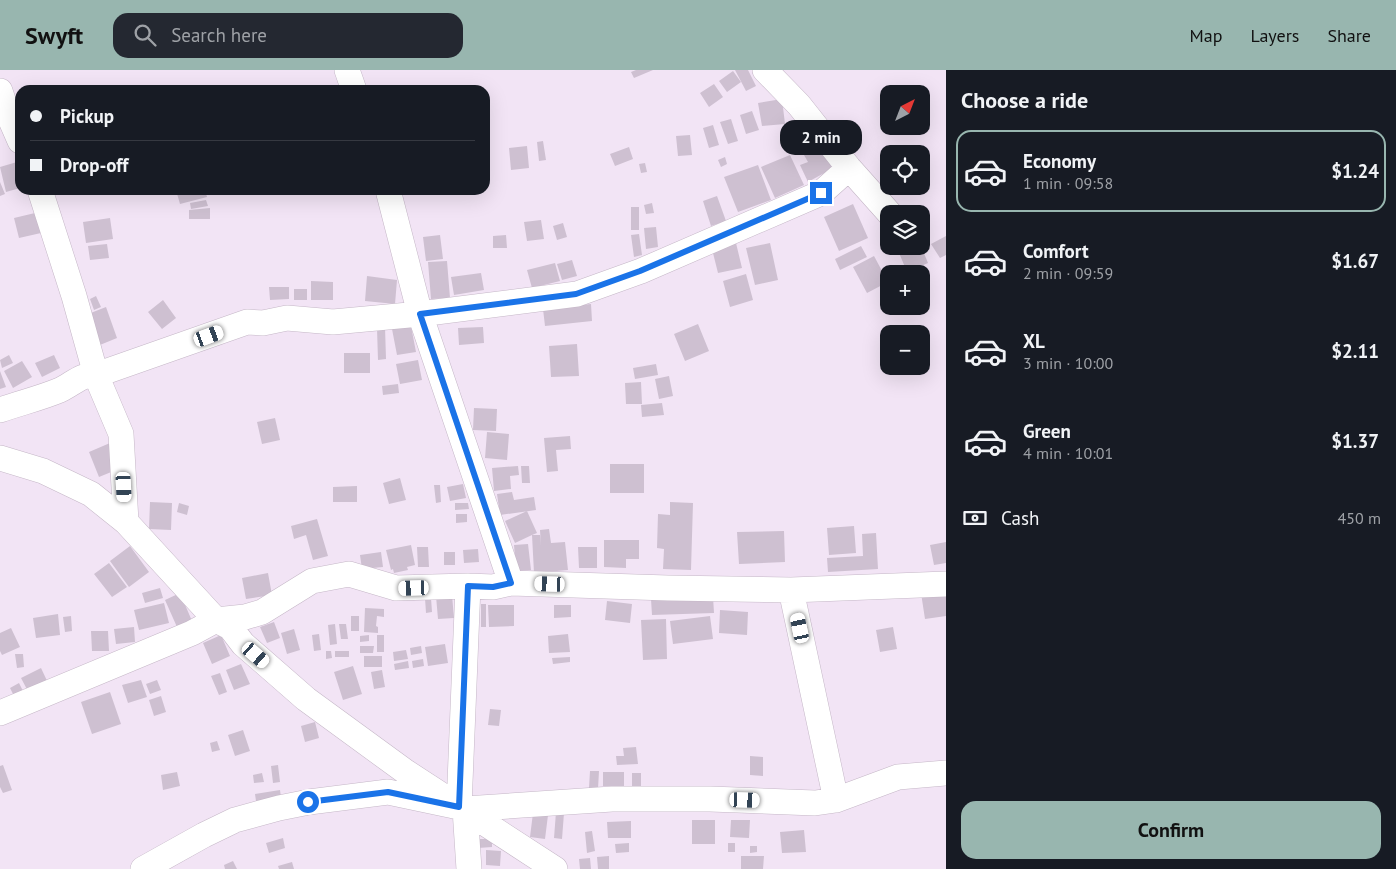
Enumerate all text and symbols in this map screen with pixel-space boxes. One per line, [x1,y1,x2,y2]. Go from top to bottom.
search box [113,13,463,58]
text: Swyft [25,20,83,51]
icon: search [131,21,159,49]
text: Search here [171,23,267,47]
text: Map [1190,24,1222,47]
text: Layers [1250,24,1299,47]
text: Share [1327,24,1371,47]
north arrow [880,85,930,135]
map controls [880,85,930,375]
text: Choose a ride [961,86,1088,114]
text: Pickup [60,104,114,128]
callout: 2 min [780,121,862,156]
text: 2 min [801,127,841,147]
button: locate [880,145,930,195]
icon: car [963,149,1008,194]
text: Economy [1023,149,1096,173]
text: Drop-off [60,153,128,177]
text: $1.24 [1331,159,1379,183]
text: 1 min · 09:58 [1023,173,1113,193]
route end [810,182,832,204]
button: layers [880,205,930,255]
icon: car [963,239,1008,284]
text: Comfort [1023,239,1089,263]
text: $1.67 [1331,249,1379,273]
text: 2 min · 09:59 [1023,263,1113,283]
button: + [880,265,930,315]
car [192,324,225,348]
button: − [880,325,930,375]
icon: car [963,329,1008,374]
text: XL [1023,329,1045,353]
text: $2.11 [1331,339,1379,363]
text: 3 min · 10:00 [1023,353,1113,373]
icon: car [963,419,1008,464]
text: Green [1023,419,1071,443]
text: $1.37 [1331,429,1379,453]
text: 4 min · 10:01 [1023,443,1113,463]
car [115,472,132,502]
icon: cash [961,504,989,532]
text: Cash [1001,506,1039,530]
text: 450 m [1338,508,1381,528]
car [534,576,565,592]
car [398,580,429,596]
car [789,612,810,644]
car [239,639,272,671]
route start [297,791,319,813]
car [729,792,760,808]
button: Confirm [961,801,1381,859]

